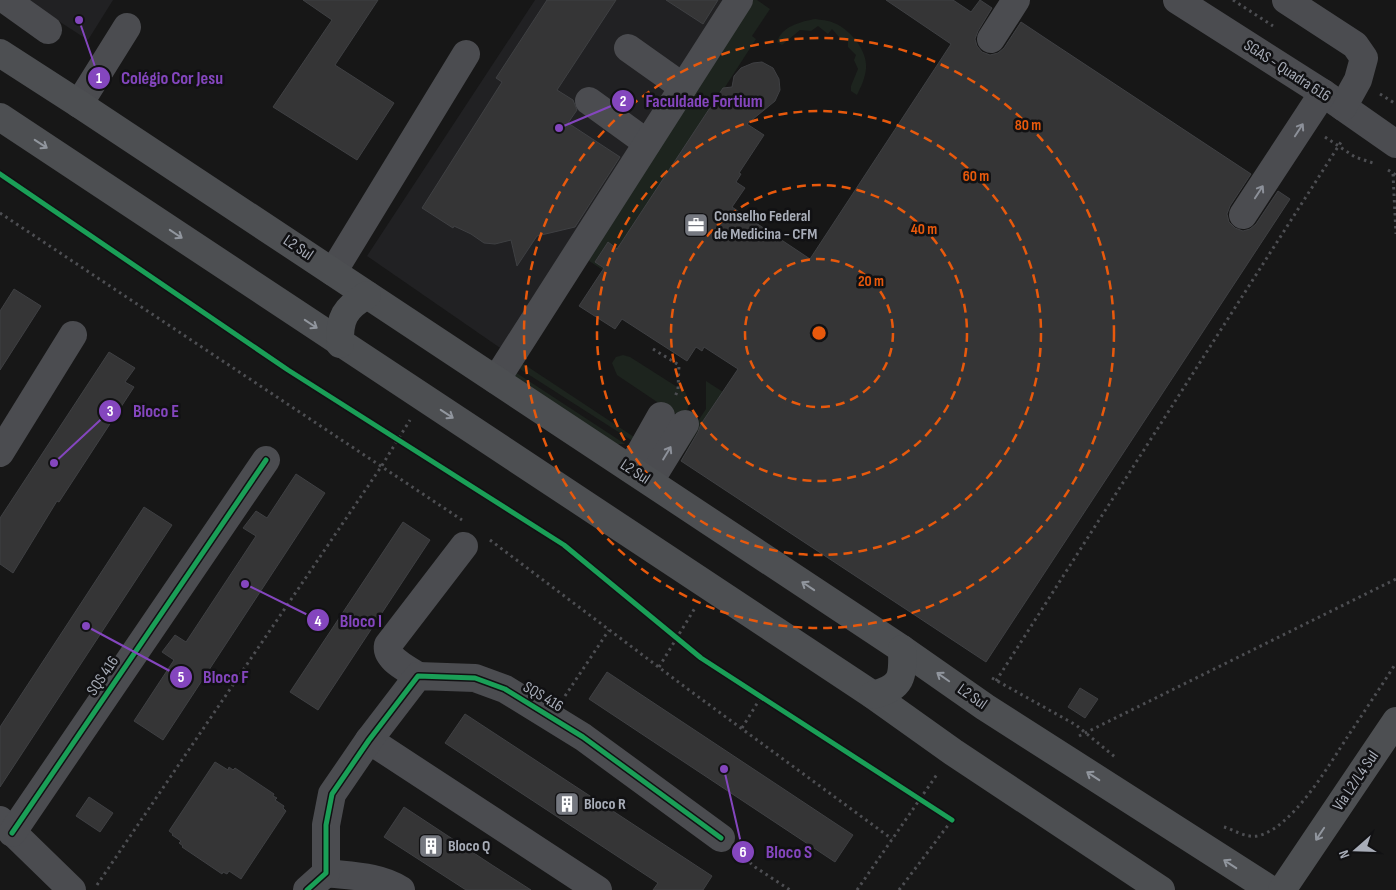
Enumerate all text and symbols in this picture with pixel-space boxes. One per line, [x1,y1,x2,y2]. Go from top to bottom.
street label: SGAS - Quadra 616 [1240,36,1334,106]
callout: Colégio Cor Jesu [86,61,233,94]
text: Colégio Cor Jesu [121,68,223,89]
text: 1 [96,69,102,88]
callout: Faculdade Fortium [610,85,772,118]
text: Faculdade Fortium [645,91,763,112]
text: 2 [620,92,626,111]
text: 80 m [1015,116,1041,135]
one-way arrow [1294,124,1304,138]
one-way arrow [34,139,48,149]
text: 60 m [963,167,989,186]
one-way arrow [1254,185,1264,199]
place label: Conselho Federal de Medicina - CFM [714,207,817,244]
office icon: Conselho Federal de Medicina - CFM [683,212,709,238]
text: 40 m [911,220,937,239]
one-way arrow [169,229,183,239]
street label: L2 Sul [280,231,316,265]
text: 20 m [858,272,884,291]
one-way arrow [304,319,318,329]
centre of rings [810,324,828,342]
callout: Bloco E [98,395,189,428]
text: Bloco E [133,401,179,422]
text: 3 [107,402,114,421]
one-way arrow [439,409,453,419]
one-way arrow [663,446,673,460]
street label: L2 Sul [617,455,653,489]
one-way arrow [801,581,815,591]
callout: Bloco I [305,604,392,637]
text: Bloco I [340,611,382,632]
text: 4 [315,612,322,631]
street label: SQS 416 [83,653,123,699]
callout: Bloco F [168,660,259,693]
text: Bloco F [203,667,249,688]
text: 5 [178,668,185,687]
one-way arrow [936,672,950,682]
street label: SQS 416 [520,678,566,716]
street label: L2 Sul [954,680,990,714]
street label: Via L2/L4 Sul [1329,747,1383,815]
one-way arrow [1086,771,1100,782]
building icon: Bloco R [554,791,580,817]
place label: Bloco R [584,795,626,814]
north arrow [1331,825,1381,875]
one-way arrow [1315,827,1325,841]
building icon: Bloco Q [418,833,444,859]
callout: Bloco S [731,835,822,868]
place label: Bloco Q [448,837,490,856]
text: Bloco S [766,842,812,863]
text: 6 [739,843,747,862]
text: N [1335,848,1354,861]
one-way arrow [1223,858,1237,868]

